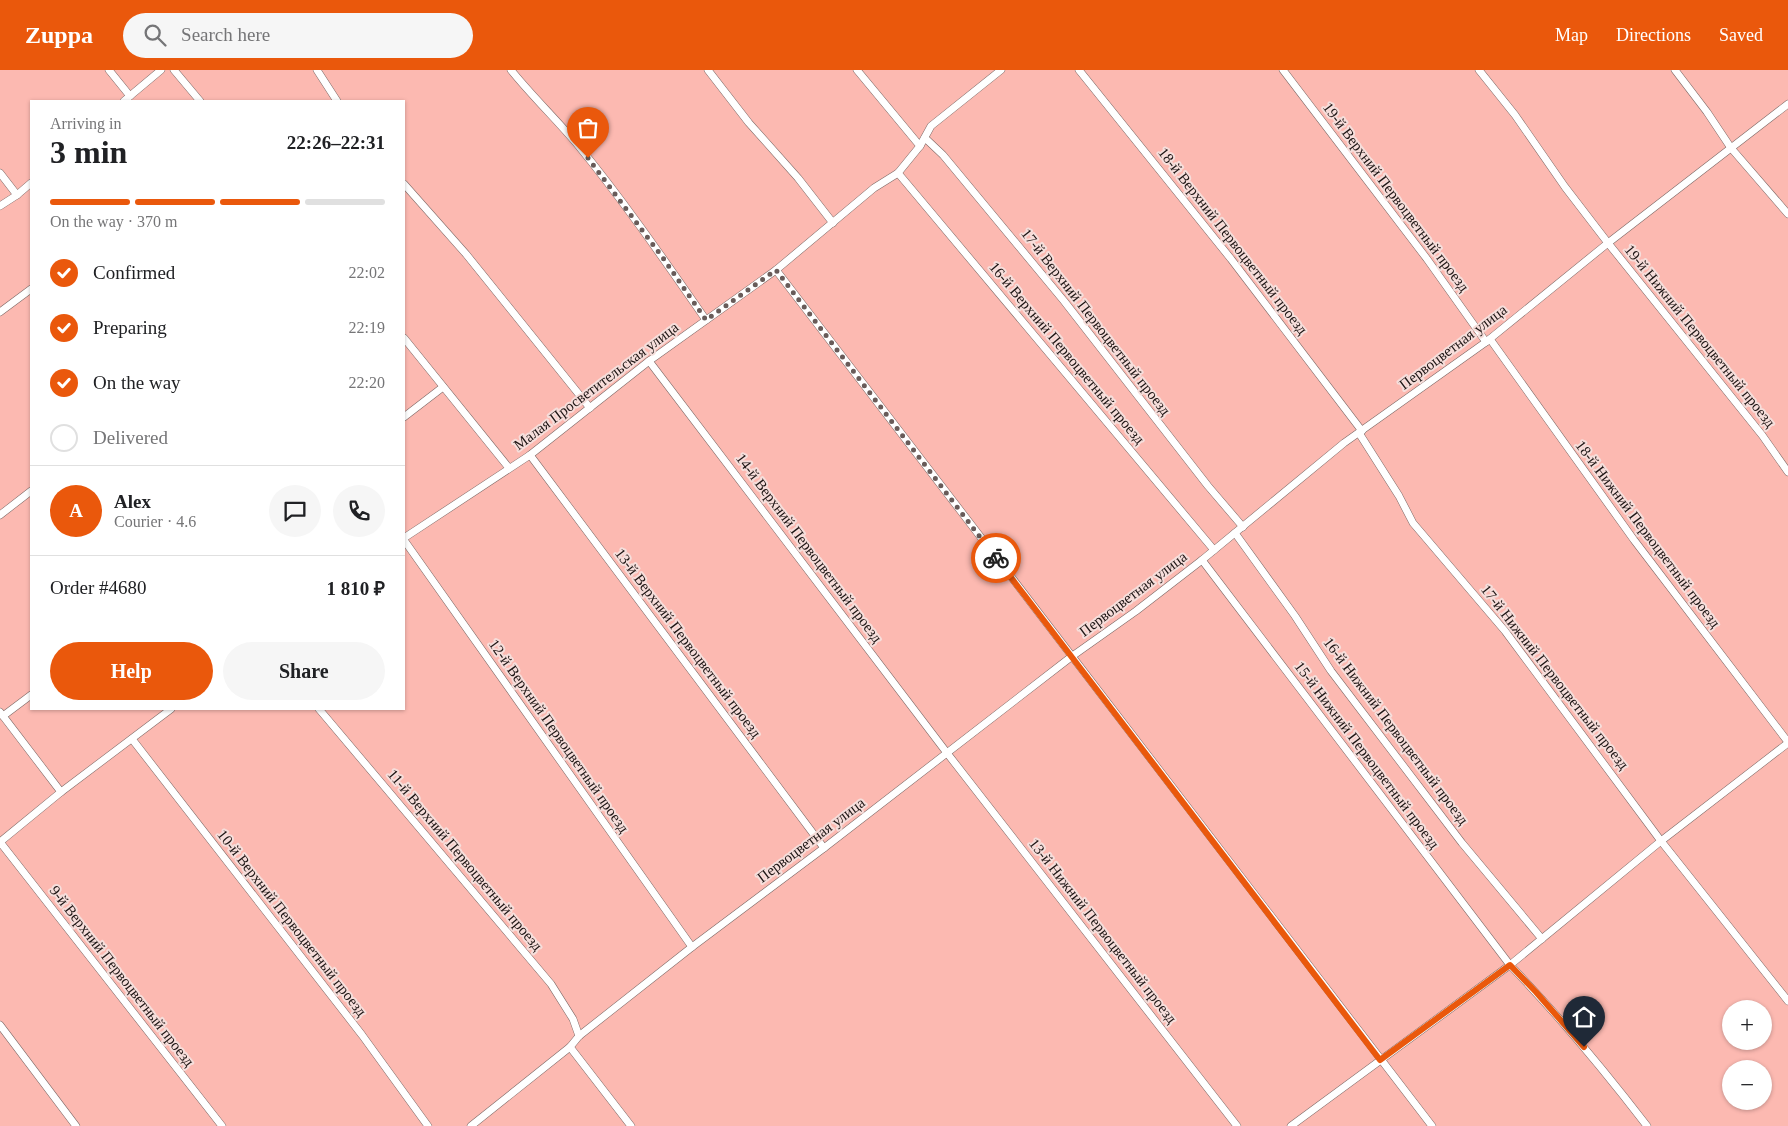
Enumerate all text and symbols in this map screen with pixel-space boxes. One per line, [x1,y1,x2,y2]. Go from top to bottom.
search box [123,13,473,58]
icon: search [141,21,169,49]
text: Zuppa [25,22,93,48]
text: Search here [181,24,270,45]
text: Map [1555,25,1588,45]
text: Directions [1616,25,1691,45]
text: Saved [1719,25,1763,45]
street label: 19-й Верхний Первоцветный проезд [1320,99,1472,295]
pin [567,107,609,158]
icon: bag [574,114,602,142]
text: Arriving in [50,115,122,132]
text: 22:26–22:31 [287,132,385,153]
text: 3 min [50,134,127,170]
street label: 18-й Верхний Первоцветный проезд [1155,145,1311,338]
text: On the way · 370 m [50,213,178,230]
street label: 17-й Верхний Первоцветный проезд [1018,226,1174,419]
street label: 19-й Нижний Первоцветный проезд [1621,242,1779,431]
icon: check [50,259,78,287]
street label: 16-й Верхний Первоцветный проезд [986,259,1148,447]
text: Confirmed [93,262,175,283]
text: 22:02 [349,264,385,281]
street label: Первоцветная улица [1396,301,1510,393]
icon: check [50,314,78,342]
text: Preparing [93,317,167,338]
text: 22:19 [349,319,385,336]
street label: Малая Просветительская улица [511,319,682,453]
icon: check [50,369,78,397]
text: On the way [93,372,181,393]
text: 22:20 [349,374,385,391]
text: Delivered [93,427,168,448]
street label: 18-й Нижний Первоцветный проезд [1572,437,1724,631]
street label: 14-й Верхний Первоцветный проезд [733,450,885,646]
button: chat [269,485,321,537]
button: phone [333,485,385,537]
text: Alex [114,491,151,512]
text: A [69,500,83,521]
text: Courier · 4.6 [114,513,196,530]
courier [971,533,1021,583]
icon: bike [982,544,1010,572]
street label: 13-й Верхний Первоцветный проезд [612,545,764,741]
street label: Первоцветная улица [1076,548,1190,640]
text: Order #4680 [50,577,147,598]
text: 1 810 ₽ [326,578,385,599]
street label: 17-й Нижний Первоцветный проезд [1478,582,1632,773]
street label: 16-й Нижний Первоцветный проезд [1320,634,1472,828]
street label: 12-й Верхний Первоцветный проезд [486,636,632,836]
button: Help [50,642,213,700]
button: Share [223,642,385,700]
street label: 15-й Нижний Первоцветный проезд [1291,658,1443,852]
street label: 11-й Верхний Первоцветный проезд [384,766,546,954]
street label: Первоцветная улица [754,794,868,886]
street label: 10-й Верхний Первоцветный проезд [214,827,370,1020]
street label: 13-й Нижний Первоцветный проезд [1026,836,1180,1027]
street label: 9-й Верхний Первоцветный проезд [47,883,198,1070]
pin [1563,996,1605,1047]
map controls [1722,1000,1772,1110]
button: + [1722,1000,1772,1050]
icon: home [1570,1003,1598,1031]
button: − [1722,1060,1772,1110]

